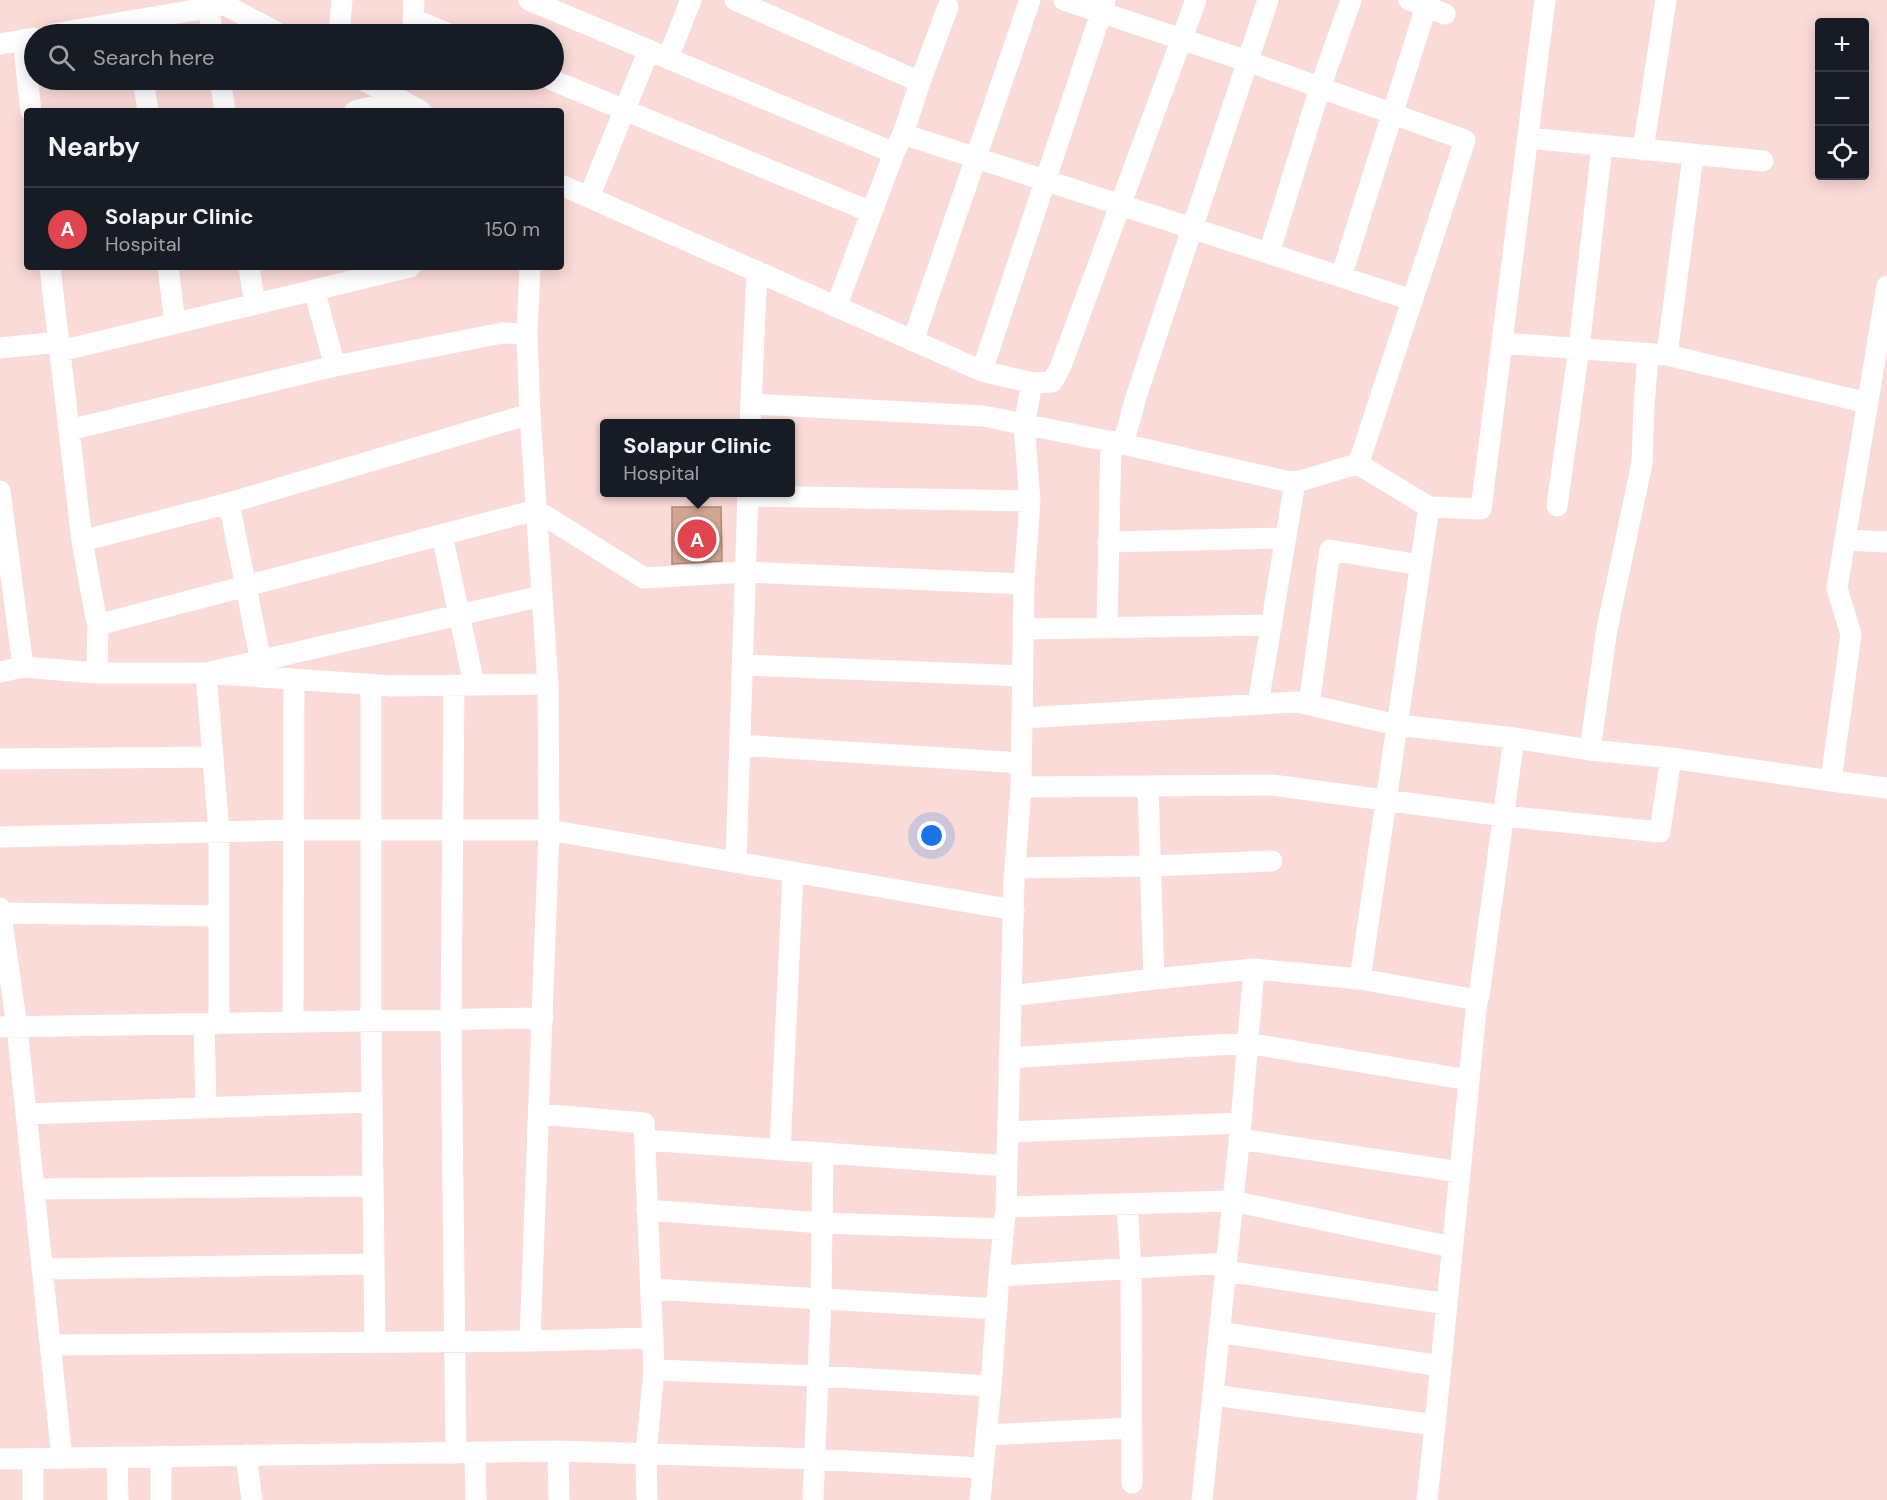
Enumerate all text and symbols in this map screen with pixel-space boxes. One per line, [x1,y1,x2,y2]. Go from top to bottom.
map controls [1815,18,1869,180]
button: + [1815,18,1869,72]
search box [24,24,564,90]
icon: search [45,41,78,74]
text: Search here [93,43,214,72]
button: − [1815,72,1869,126]
button: locate [1815,126,1869,180]
text: Nearby [48,130,140,164]
text: Solapur Clinic [105,202,254,231]
text: A [60,216,75,242]
text: 150 m [485,216,540,242]
text: Hospital [105,231,181,257]
popup [600,419,795,497]
text: Solapur Clinic [623,431,772,460]
text: Hospital [623,460,699,486]
pin: A [678,516,716,562]
your location [917,821,946,850]

